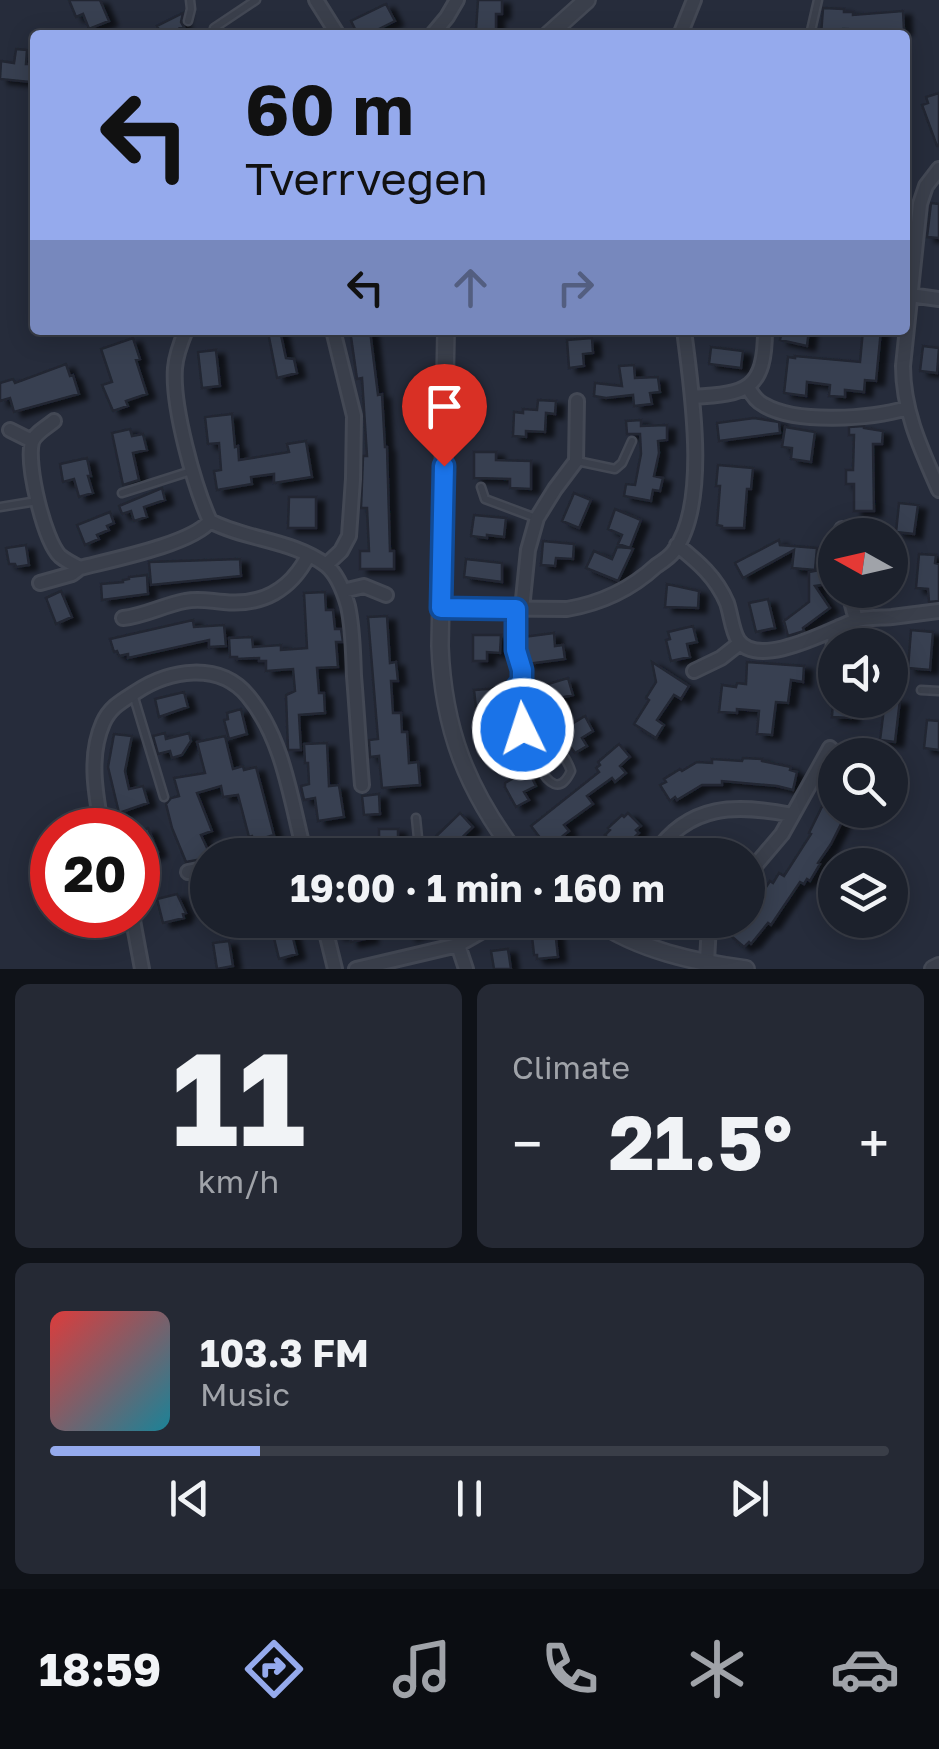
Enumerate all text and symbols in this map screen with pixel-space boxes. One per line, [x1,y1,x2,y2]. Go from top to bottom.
text: 60 m [245,66,414,150]
icon: left [80,70,210,200]
text: Tverrvegen [245,151,488,205]
icon: left [338,260,393,315]
icon: ahead [443,260,498,315]
icon: right [548,260,603,315]
pin [402,364,487,467]
icon: arrive [417,379,472,434]
north arrow [818,518,908,608]
map controls [818,518,908,938]
button: sound [818,628,908,718]
position arrow [471,677,575,781]
button: search [818,738,908,828]
speed limit sign: 20 [30,808,160,938]
button: layers [818,848,908,938]
text: 19:00 · 1 min · 160 m [290,865,665,910]
text: 11 [172,1019,305,1175]
text: Climate [512,1048,630,1086]
text: 21.5° [609,1096,792,1187]
text: − [512,1110,542,1176]
text: + [859,1110,889,1176]
text: km/h [198,1162,279,1200]
text: 103.3 FM [200,1330,369,1375]
text: Music [200,1375,290,1413]
icon: previous [162,1471,217,1526]
icon: pause [442,1471,497,1526]
icon: next [722,1471,777,1526]
icon: directions [239,1634,309,1704]
icon: music [387,1634,457,1704]
icon: phone [535,1634,605,1704]
icon: climate [682,1634,752,1704]
icon: car [830,1634,900,1704]
text: 18:59 [39,1642,161,1696]

